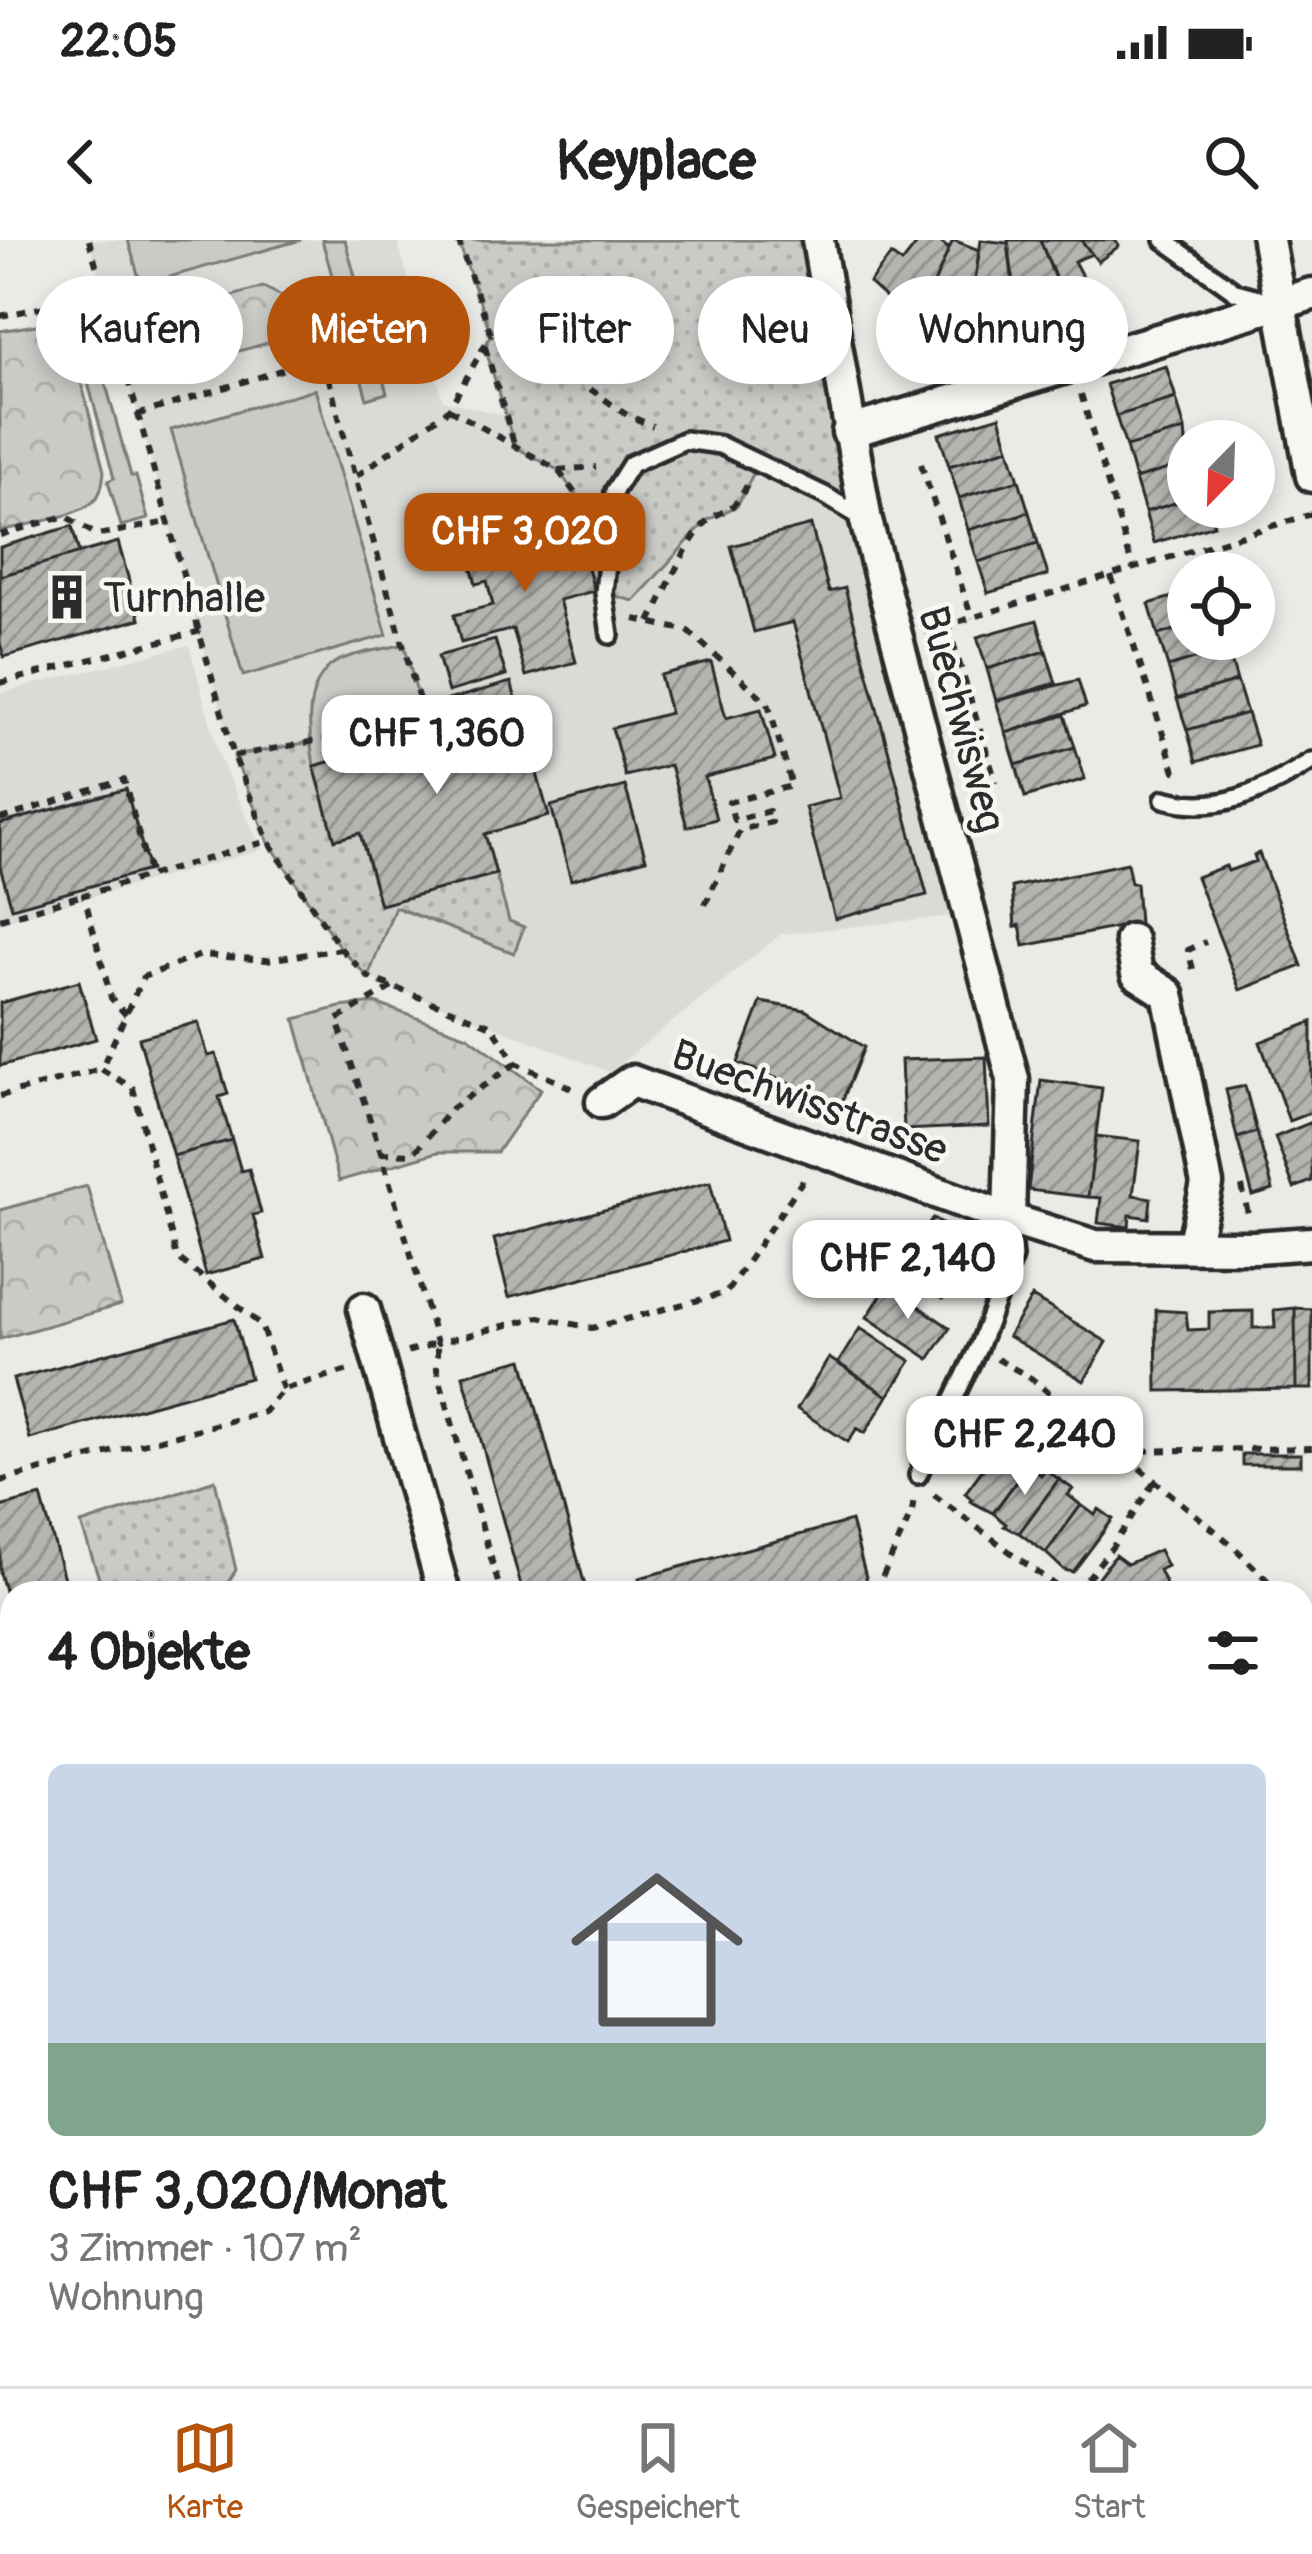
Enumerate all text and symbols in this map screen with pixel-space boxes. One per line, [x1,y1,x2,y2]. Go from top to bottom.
text: 22:05 [60,14,177,70]
text: Keyplace [556,128,756,196]
icon: back [48,129,114,195]
icon: search [1198,129,1264,195]
chip: Kaufen [36,276,243,384]
chip: Mieten [267,276,470,384]
chip: Filter [494,276,674,384]
chip: Neu [698,276,852,384]
chip: Wohnung [876,276,1128,384]
north arrow [1167,420,1275,528]
map controls [1167,420,1275,660]
pin: CHF 3,020 [388,493,662,595]
text: CHF 3,020 [431,507,619,556]
button: locate [1167,552,1275,660]
building icon: Turnhalle [42,572,92,622]
place label: Turnhalle [103,573,265,625]
street label: Buechwisweg [906,601,1016,838]
pin: CHF 1,360 [300,695,574,797]
text: CHF 1,360 [349,709,525,758]
street label: Buechwisstrasse [664,1029,955,1177]
pin: CHF 2,140 [771,1220,1045,1322]
text: CHF 2,140 [820,1234,996,1283]
pin: CHF 2,240 [888,1396,1162,1498]
text: CHF 2,240 [933,1410,1117,1459]
icon: filters [1200,1620,1266,1686]
text: 4 Objekte [48,1621,250,1685]
icon: home [549,1842,765,2058]
text: CHF 3,020/Monat [48,2160,447,2224]
text: 3 Zimmer · 107 m² [48,2224,362,2273]
text: Wohnung [48,2273,204,2322]
tab: Karte [166,2415,243,2528]
tab: Gespeichert [576,2415,740,2528]
tab: Start [1073,2415,1146,2528]

